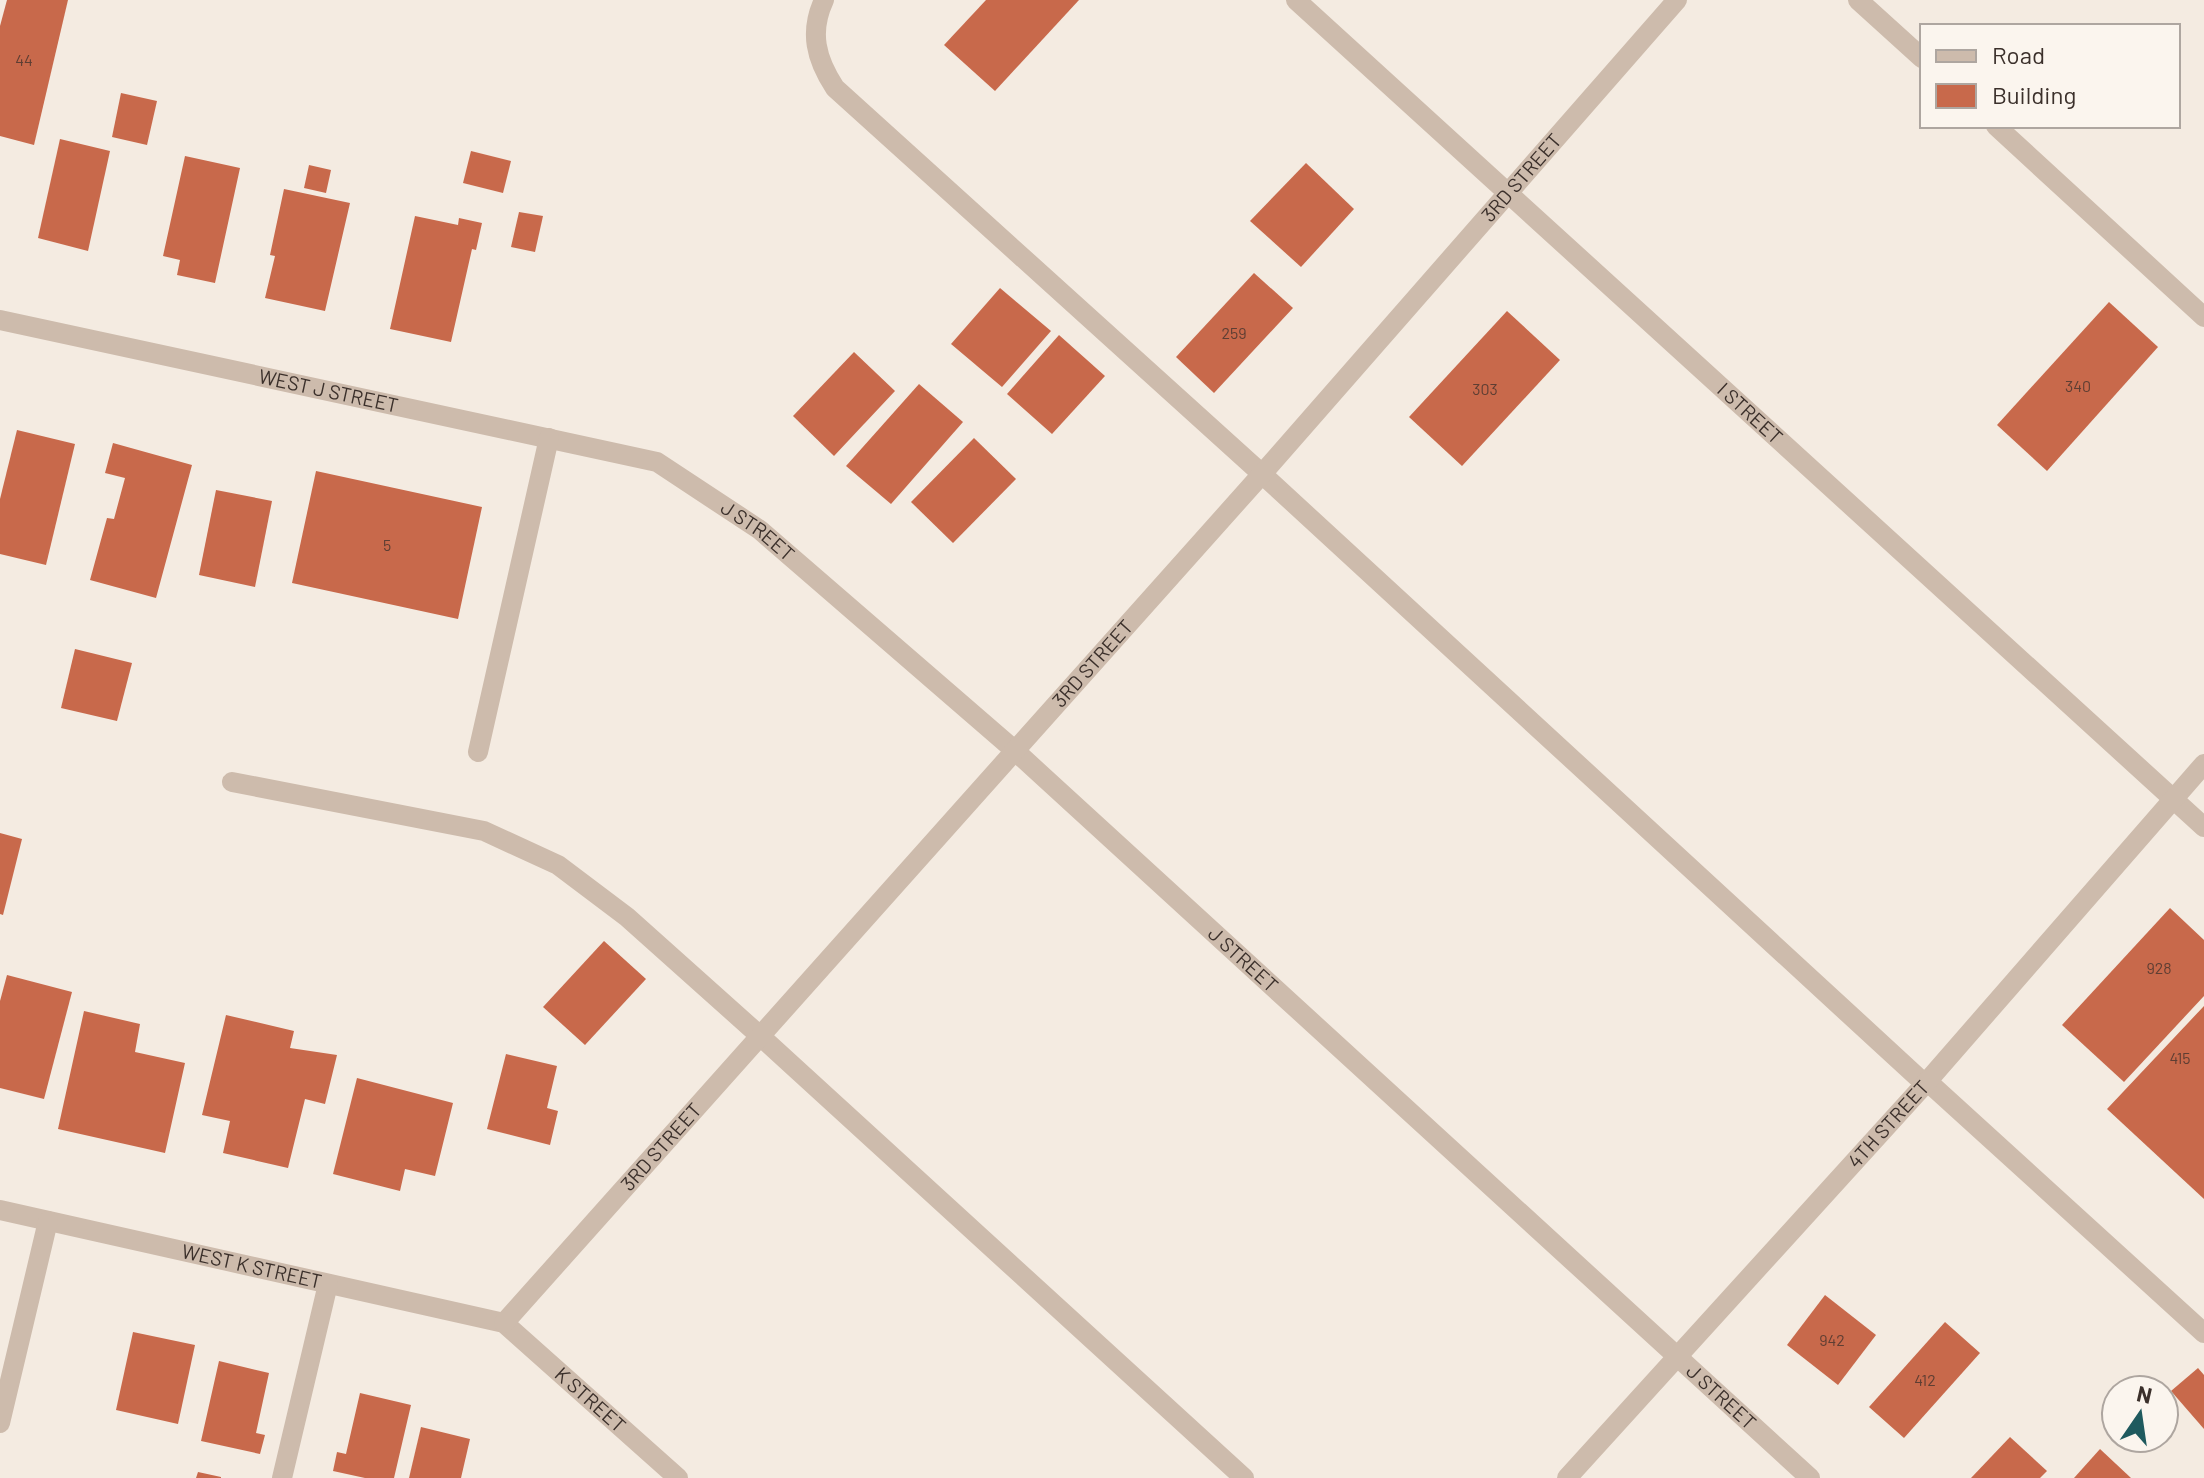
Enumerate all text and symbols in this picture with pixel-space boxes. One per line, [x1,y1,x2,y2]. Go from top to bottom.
legend [1920,24,2180,128]
text: Road [1992,40,2045,69]
house number: 44 [15,50,33,69]
text: Building [1992,80,2076,109]
street label: 3RD STREET [1476,128,1566,226]
house number: 259 [1221,323,1247,342]
street label: WEST J STREET [257,363,401,417]
house number: 340 [2065,376,2091,395]
street label: I STREET [1713,377,1788,448]
house number: 303 [1472,379,1498,398]
street label: J STREET [717,495,800,565]
house number: 5 [383,535,391,554]
street label: 3RD STREET [1047,614,1137,712]
street label: J STREET [1204,921,1284,997]
house number: 928 [2146,958,2172,977]
house number: 415 [2169,1048,2191,1067]
street label: 4TH STREET [1842,1075,1934,1172]
street label: 3RD STREET [615,1097,706,1195]
street label: WEST K STREET [180,1238,324,1293]
house number: 942 [1819,1330,1845,1349]
street label: J STREET [1682,1358,1762,1434]
street label: K STREET [551,1361,631,1437]
house number: 412 [1914,1370,1936,1389]
north arrow [2100,1374,2180,1454]
text: N [2135,1379,2155,1408]

